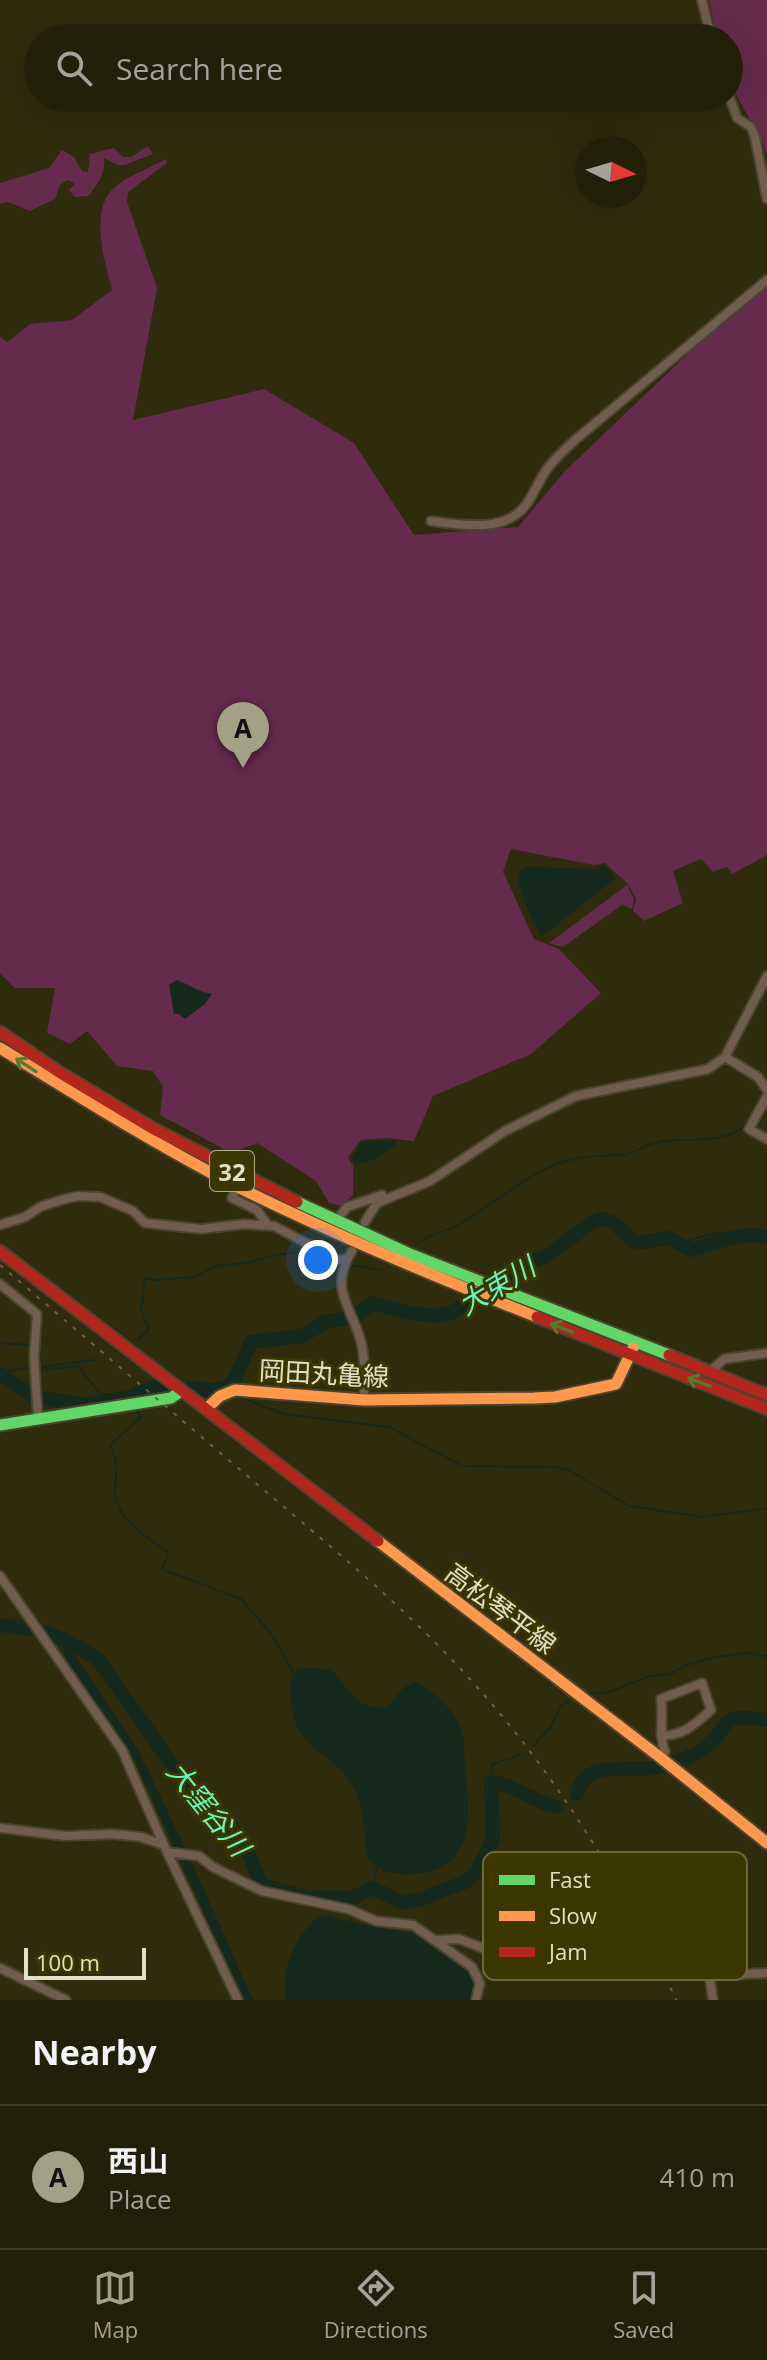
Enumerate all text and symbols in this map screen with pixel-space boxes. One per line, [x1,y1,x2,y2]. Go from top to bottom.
search box [24,24,743,112]
icon: search [52,46,96,90]
text: Search here [116,48,283,89]
north arrow [575,136,647,208]
pin: A [217,702,269,768]
one-way arrow [15,1056,38,1072]
road number: 32 [210,1151,254,1191]
your location [298,1240,338,1280]
water label: 大束川 [450,1246,544,1323]
one-way arrow [550,1319,575,1334]
street label: 岡田丸亀線 [258,1352,390,1394]
one-way arrow [687,1374,712,1388]
street label: 高松琴平線 [438,1555,564,1661]
water label: 大窪谷川 [159,1753,261,1866]
legend [483,1852,747,1980]
text: Fast [549,1864,591,1894]
text: Slow [549,1900,597,1930]
text: Jam [547,1936,588,1966]
scale bar [24,1944,146,1980]
text: 100 m [36,1947,100,1977]
text: Nearby [32,2029,157,2075]
text: 西山 [108,2140,168,2181]
text: A [49,2159,67,2195]
text: 410 m [660,2159,735,2195]
text: Place [108,2181,172,2217]
tab: Map [93,2266,138,2344]
tab: Directions [324,2266,428,2344]
tab: Saved [613,2266,674,2344]

